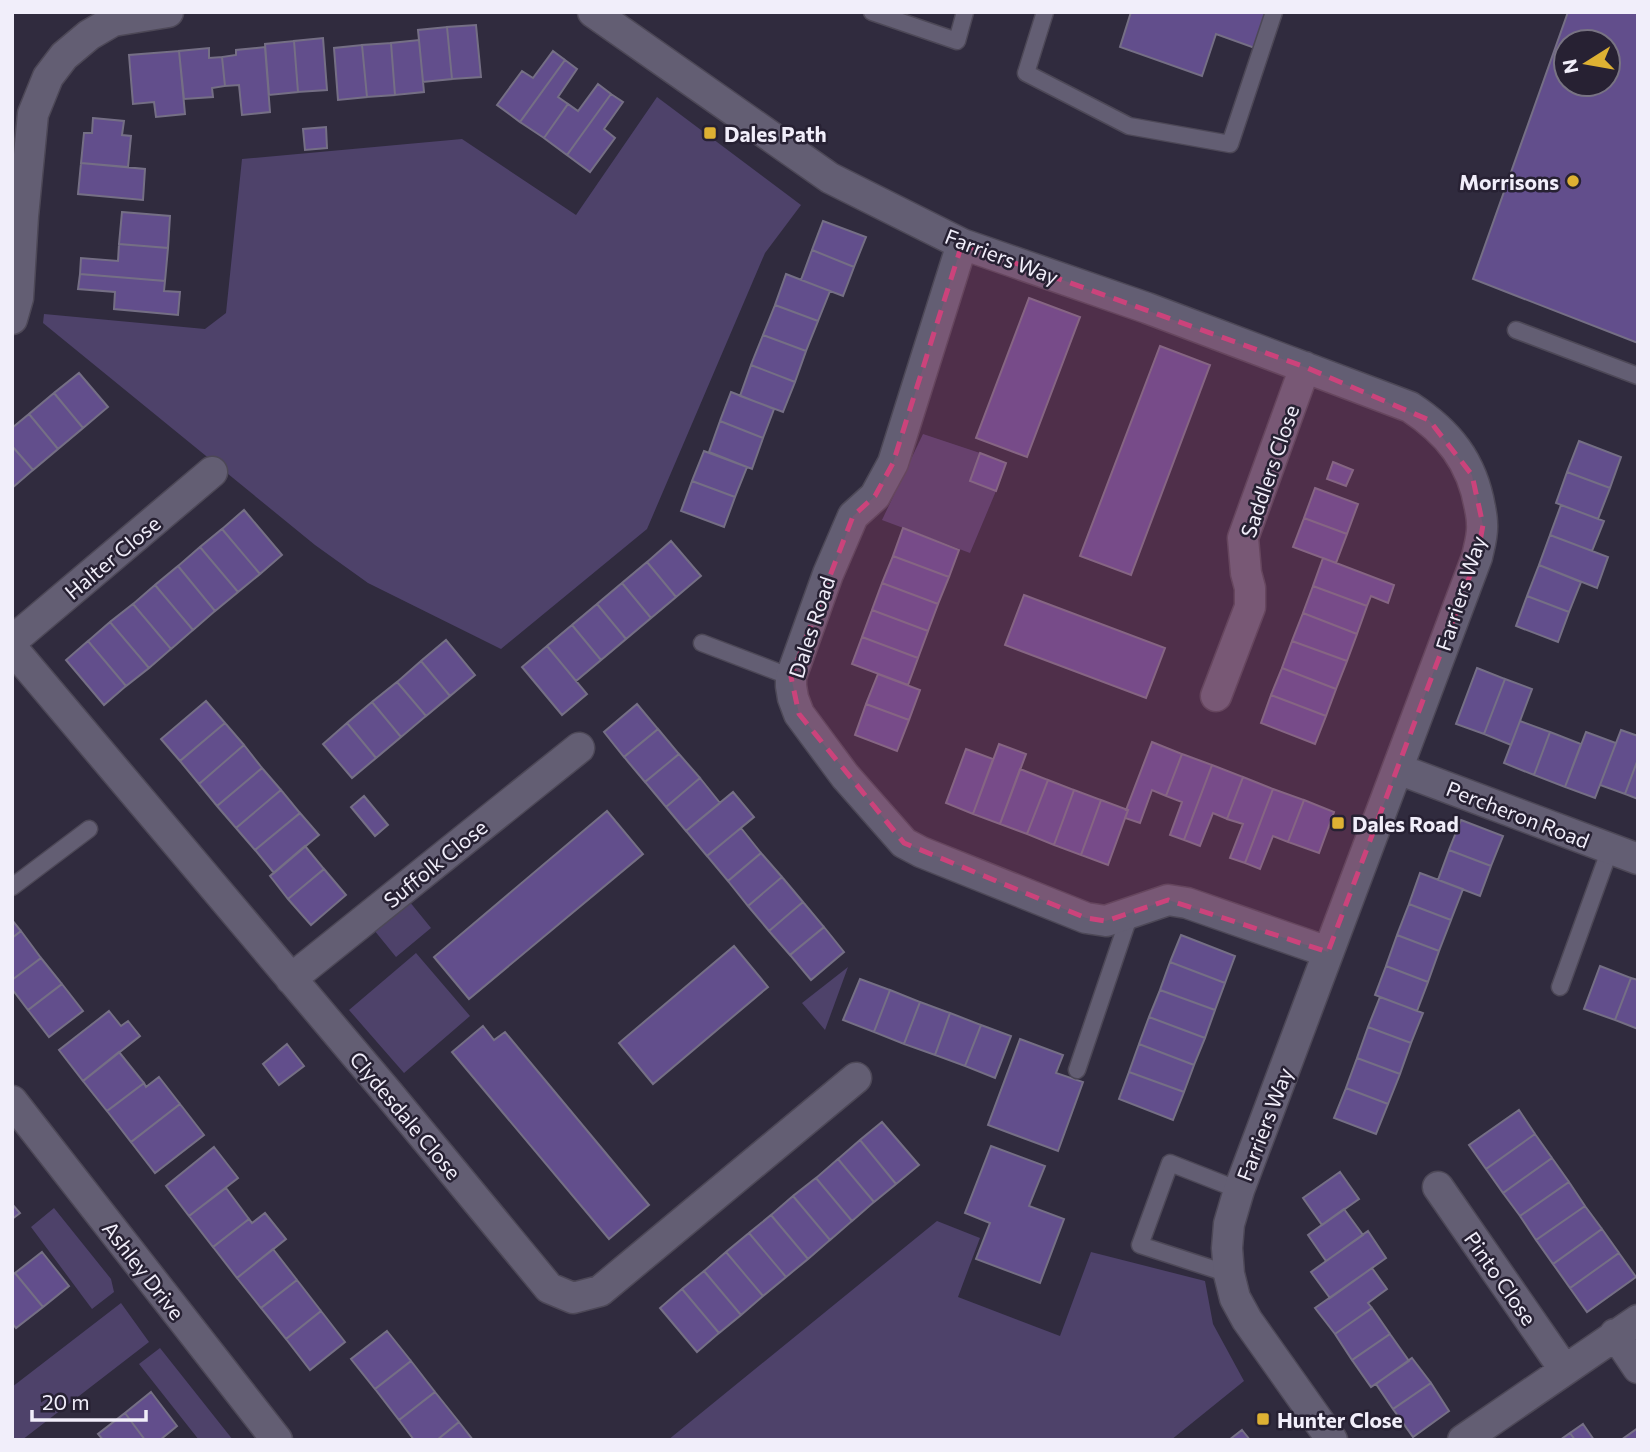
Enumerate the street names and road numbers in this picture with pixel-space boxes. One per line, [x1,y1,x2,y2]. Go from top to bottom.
street label: Farriers Way [942,223,1062,289]
street label: Saddlers Close [1235,402,1303,540]
street label: Halter Close [59,510,165,604]
street label: Farriers Way [1430,532,1490,654]
street label: Dales Road [783,573,839,681]
street label: Percheron Road [1443,775,1593,853]
street label: Suffolk Close [378,814,492,912]
street label: Clydesdale Close [345,1046,467,1184]
street label: Farriers Way [1231,1064,1297,1184]
street label: Ashley Drive [98,1216,190,1324]
street label: Pinto Close [1460,1226,1542,1330]

